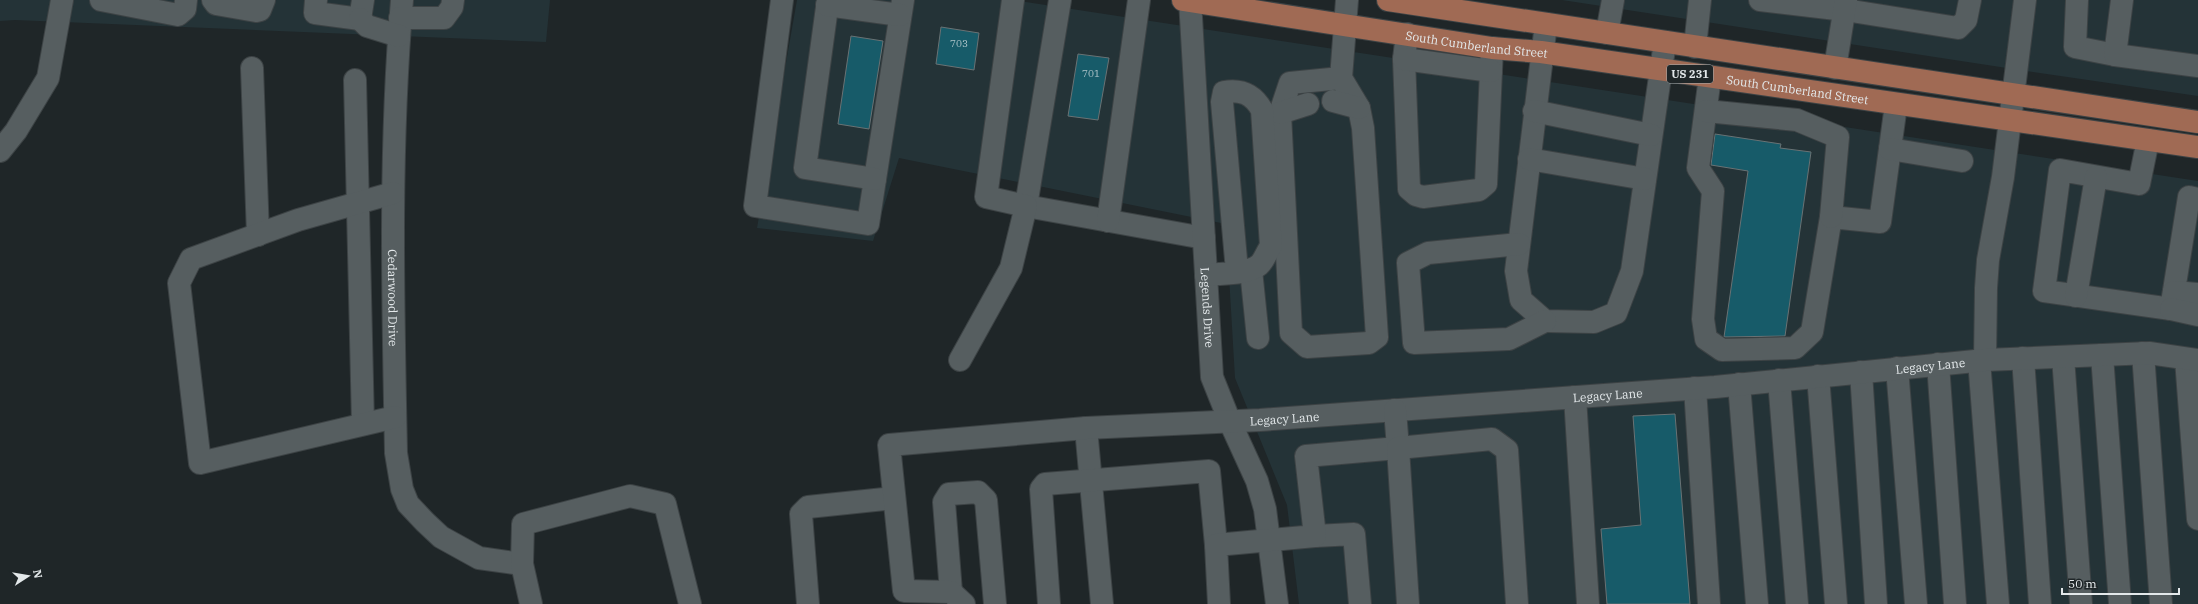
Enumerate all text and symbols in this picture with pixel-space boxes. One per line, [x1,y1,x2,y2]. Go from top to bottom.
street label: South Cumberland Street [1405,27,1549,60]
house number: 703 [950,37,968,50]
road number: US 231 [1667,65,1713,83]
house number: 701 [1082,67,1100,80]
street label: South Cumberland Street [1725,71,1869,107]
street label: Cedarwood Drive [385,249,401,346]
street label: Legends Drive [1198,267,1218,348]
street label: Legacy Lane [1895,355,1966,376]
street label: Legacy Lane [1572,385,1643,405]
street label: Legacy Lane [1249,408,1320,428]
north arrow [8,556,48,596]
text: N [30,568,46,580]
scale bar [2062,570,2179,596]
text: 50 m [2068,576,2097,591]

